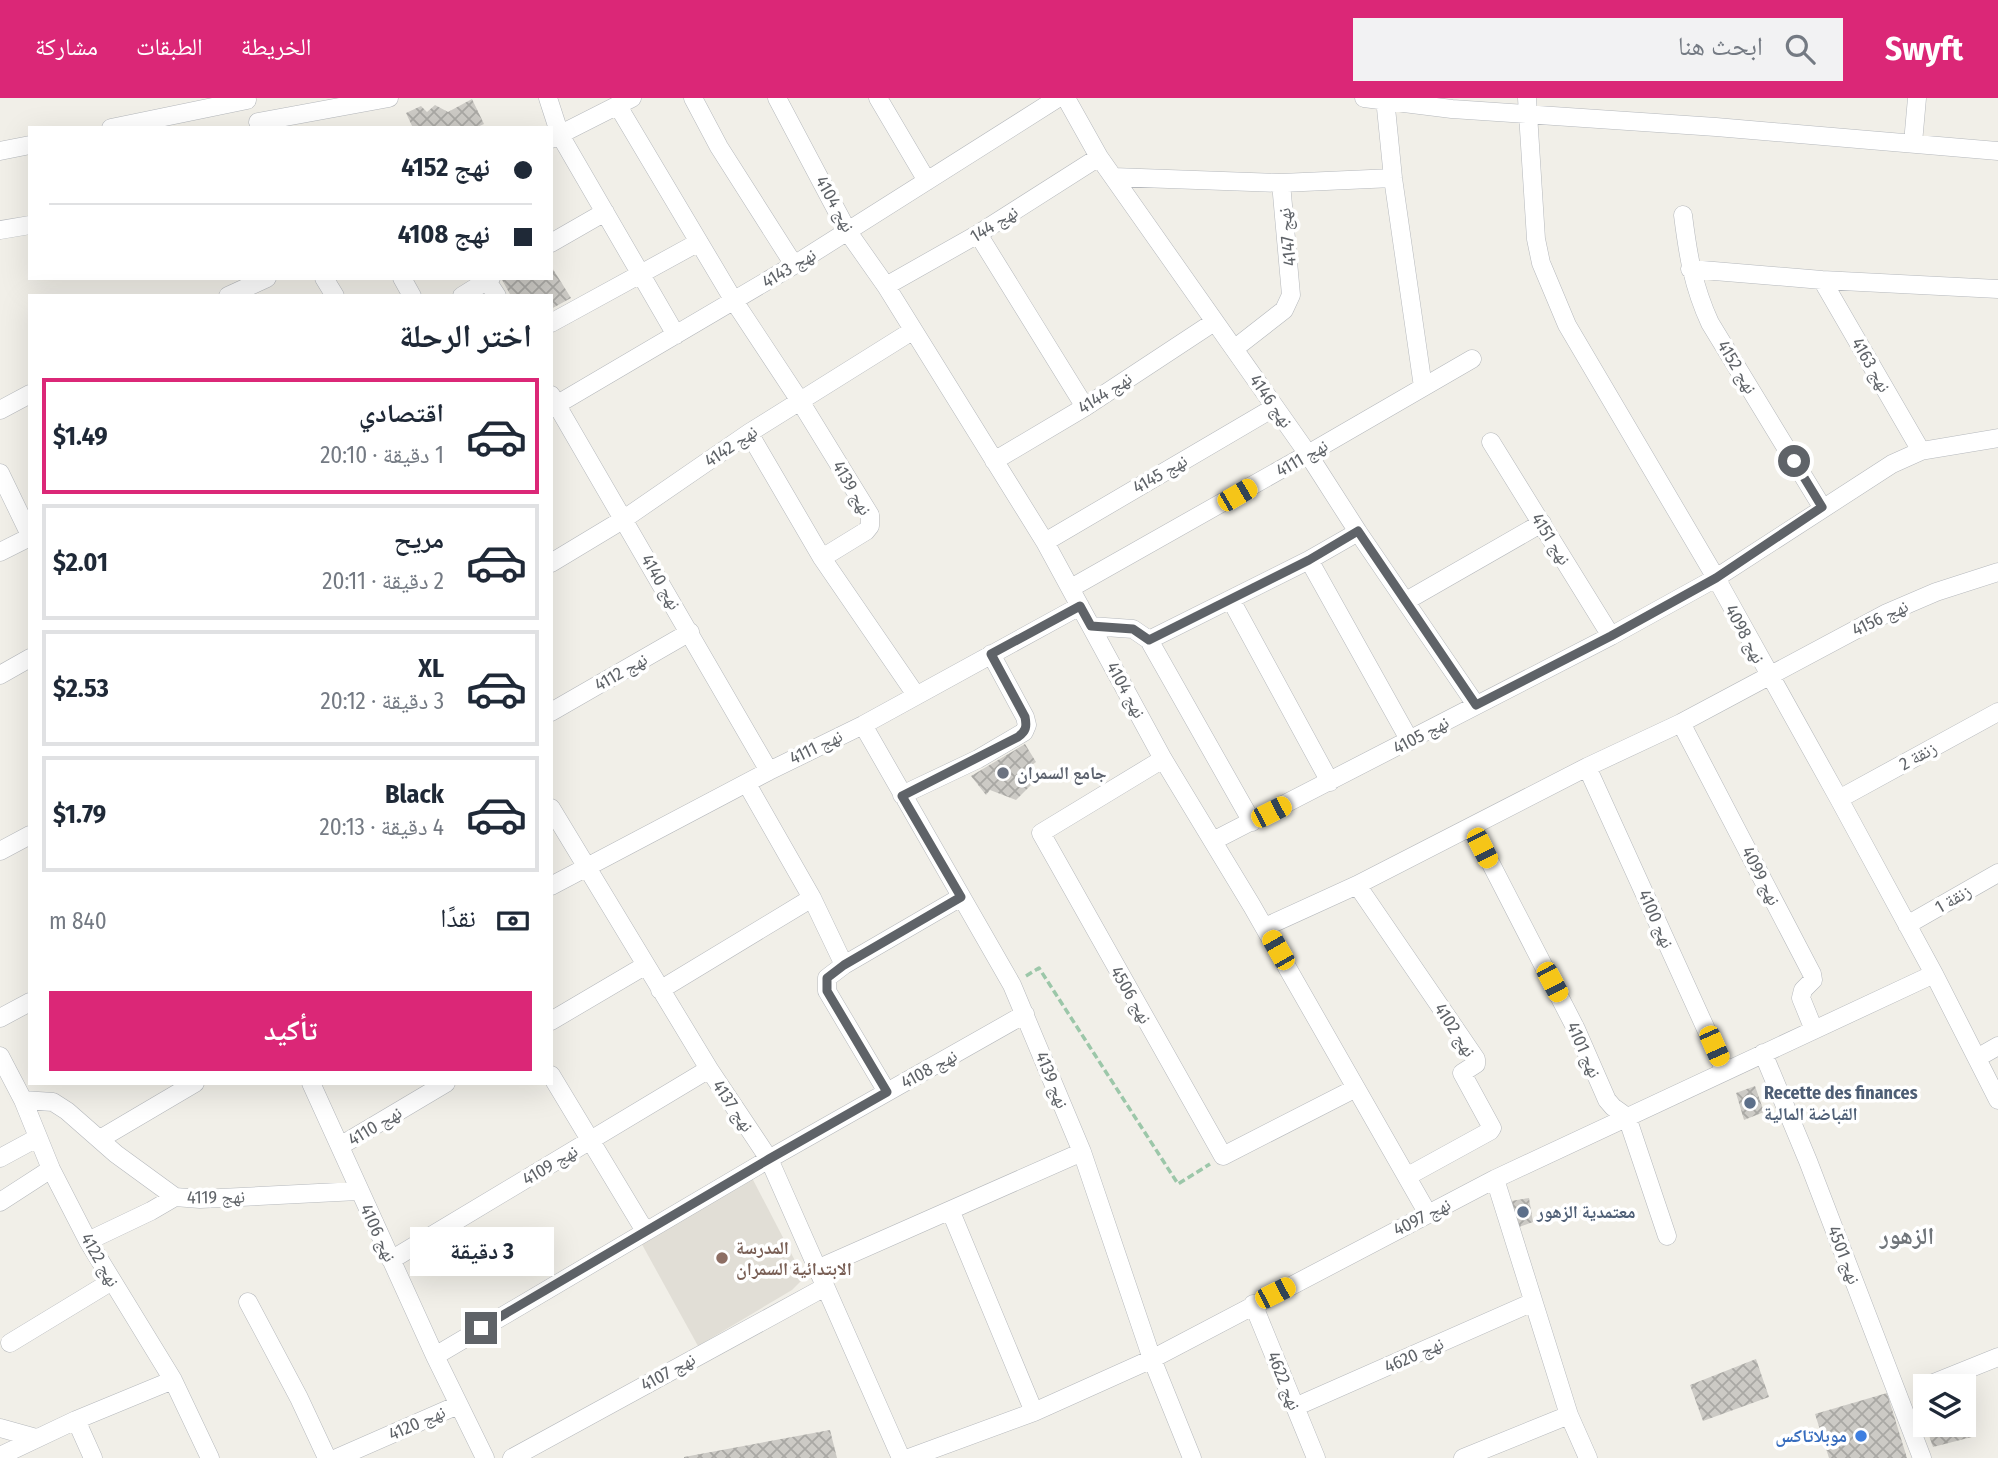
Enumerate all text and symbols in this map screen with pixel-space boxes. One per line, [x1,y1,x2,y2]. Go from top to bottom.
search box [1353,18,1843,81]
text: Swyft [1885,29,1963,69]
icon: search [1781,30,1819,68]
text: ابحث هنا [1678,31,1763,62]
text: مشاركة [35,33,98,61]
text: الطبقات [136,33,203,61]
text: الخريطة [241,33,311,61]
text: نهج 4152 [401,152,490,183]
street label: نهج 4104 [810,172,859,236]
street label: نهج 144 [966,201,1023,248]
street label: نهج 4147 [1273,207,1302,267]
text: نهج 4108 [398,219,490,250]
street label: نهج 4143 [758,243,821,294]
text: اختر الرحلة [399,317,532,355]
street label: نهج 4163 [1846,334,1895,397]
street label: نهج 4152 [1712,336,1762,398]
street label: نهج 4144 [1074,367,1137,419]
street label: نهج 4146 [1244,370,1297,433]
text: اقتصادي [359,398,444,429]
icon: car [465,405,528,468]
street label: نهج 4142 [700,420,762,473]
text: $1.49 [53,421,108,452]
street label: نهج 4111 [1272,434,1332,482]
text: 1 دقيقة · 20:10 [320,441,444,469]
route start [1778,445,1810,477]
street label: نهج 4145 [1129,450,1192,499]
street label: نهج 4139 [827,457,876,520]
car [1214,475,1261,515]
street label: نهج 4151 [1526,509,1576,570]
text: مريح [394,524,444,555]
icon: car [465,531,528,594]
text: $2.01 [53,547,108,578]
street label: نهج 4140 [635,550,686,614]
text: 2 دقيقة · 20:11 [322,567,444,595]
street label: نهج 4156 [1848,595,1912,642]
street label: نهج 4098 [1719,601,1770,668]
street label: نهج 4112 [591,648,652,697]
text: XL [418,653,444,684]
icon: car [465,657,528,720]
street label: نهج 4104 [1101,658,1150,722]
text: $2.53 [53,673,109,704]
text: 3 دقيقة · 20:12 [321,687,444,715]
street label: نهج 4105 [1389,711,1453,760]
street label: نهج 4111 [786,725,847,770]
street label: زنقة 2 [1896,737,1941,775]
place label: جامع السمران [1017,762,1107,785]
marker: جامع السمران [995,765,1011,781]
text: Black [385,779,444,810]
icon: car [465,783,528,846]
car [1248,793,1295,831]
text: $1.79 [53,799,106,830]
text: 4 دقيقة · 20:13 [320,813,444,841]
car [1464,825,1501,871]
street label: نهج 4099 [1736,843,1785,910]
street label: زنقة 1 [1931,880,1975,918]
street label: نهج 4100 [1633,886,1679,952]
icon: cash [494,902,532,940]
text: نقدًا [440,903,476,934]
text: 840 m [49,907,107,935]
car [1259,927,1298,973]
car [1533,959,1572,1005]
street label: نهج 4506 [1105,962,1156,1028]
button: تأكيد [49,991,532,1071]
street label: نهج 4102 [1429,999,1481,1062]
street label: نهج 4101 [1561,1019,1606,1082]
car [1696,1023,1733,1069]
street label: نهج 4108 [897,1045,962,1094]
street label: نهج 4139 [1030,1048,1073,1112]
street label: نهج 4137 [707,1076,758,1137]
place label: Recette des finances القباضة المالية [1764,1082,1918,1125]
marker: Recette des finances القباضة المالية [1742,1095,1758,1111]
street label: نهج 4110 [344,1101,406,1151]
street label: نهج 4109 [518,1140,582,1191]
street label: نهج 4119 [187,1185,245,1210]
street label: نهج 4097 [1389,1193,1455,1242]
street label: نهج 4106 [354,1201,401,1266]
place label: معتمدية الزهور [1536,1201,1636,1223]
marker: معتمدية الزهور [1515,1204,1531,1220]
district label: الزهور [1879,1222,1934,1250]
street label: نهج 4501 [1822,1223,1865,1288]
callout: 3 دقيقة [409,1226,553,1276]
street label: نهج 4122 [75,1229,124,1291]
text: 3 دقيقة [450,1237,514,1265]
place label: المدرسة الابتدائية السمران [736,1237,852,1280]
marker: المدرسة الابتدائية السمران [714,1250,730,1266]
car [1252,1274,1299,1312]
route end [465,1312,497,1344]
street label: نهج 4620 [1381,1332,1448,1379]
street label: نهج 4107 [637,1348,700,1397]
street label: نهج 4622 [1261,1348,1306,1414]
map controls [1913,1374,1976,1437]
button: layers [1913,1374,1976,1437]
street label: نهج 4120 [385,1401,449,1446]
place label: موبلاتاكس [1775,1425,1847,1447]
marker: موبلاتاكس [1853,1428,1869,1444]

